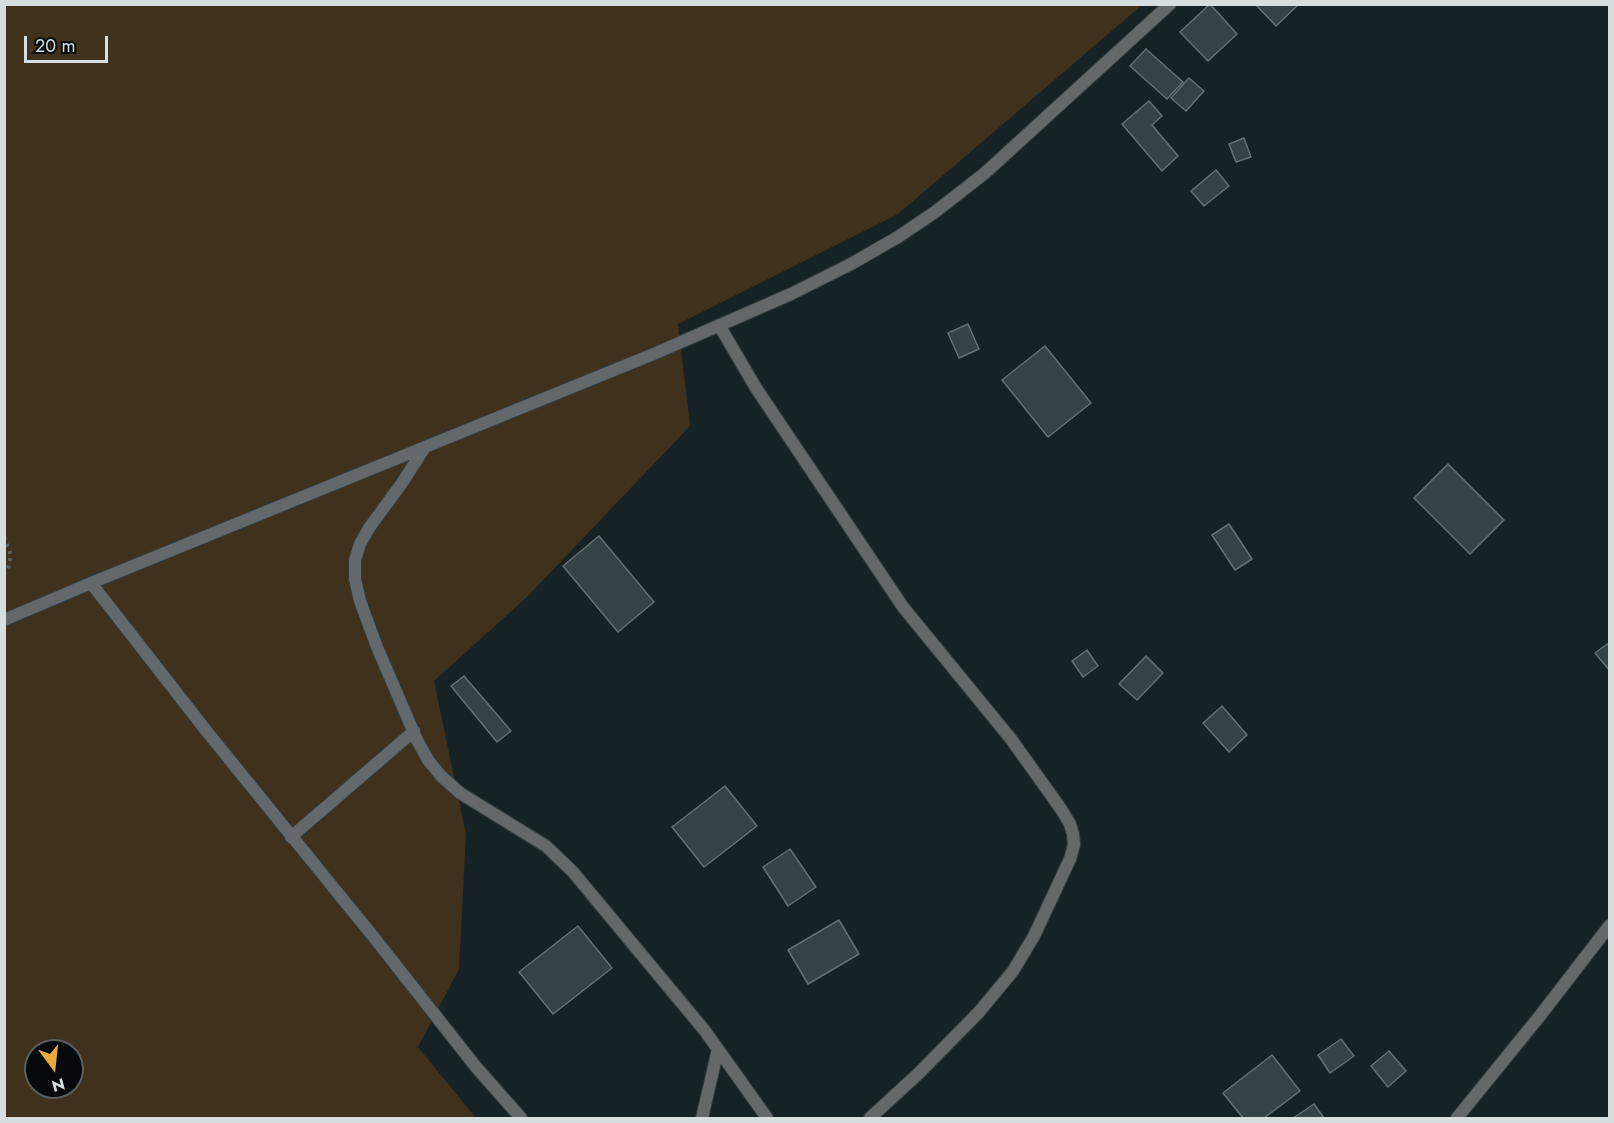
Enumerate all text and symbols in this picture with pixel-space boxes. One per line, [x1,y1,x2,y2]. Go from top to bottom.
scale bar [27,24,111,62]
text: 20 m [35,33,75,59]
north arrow [24,1039,84,1099]
text: N [49,1072,67,1098]

